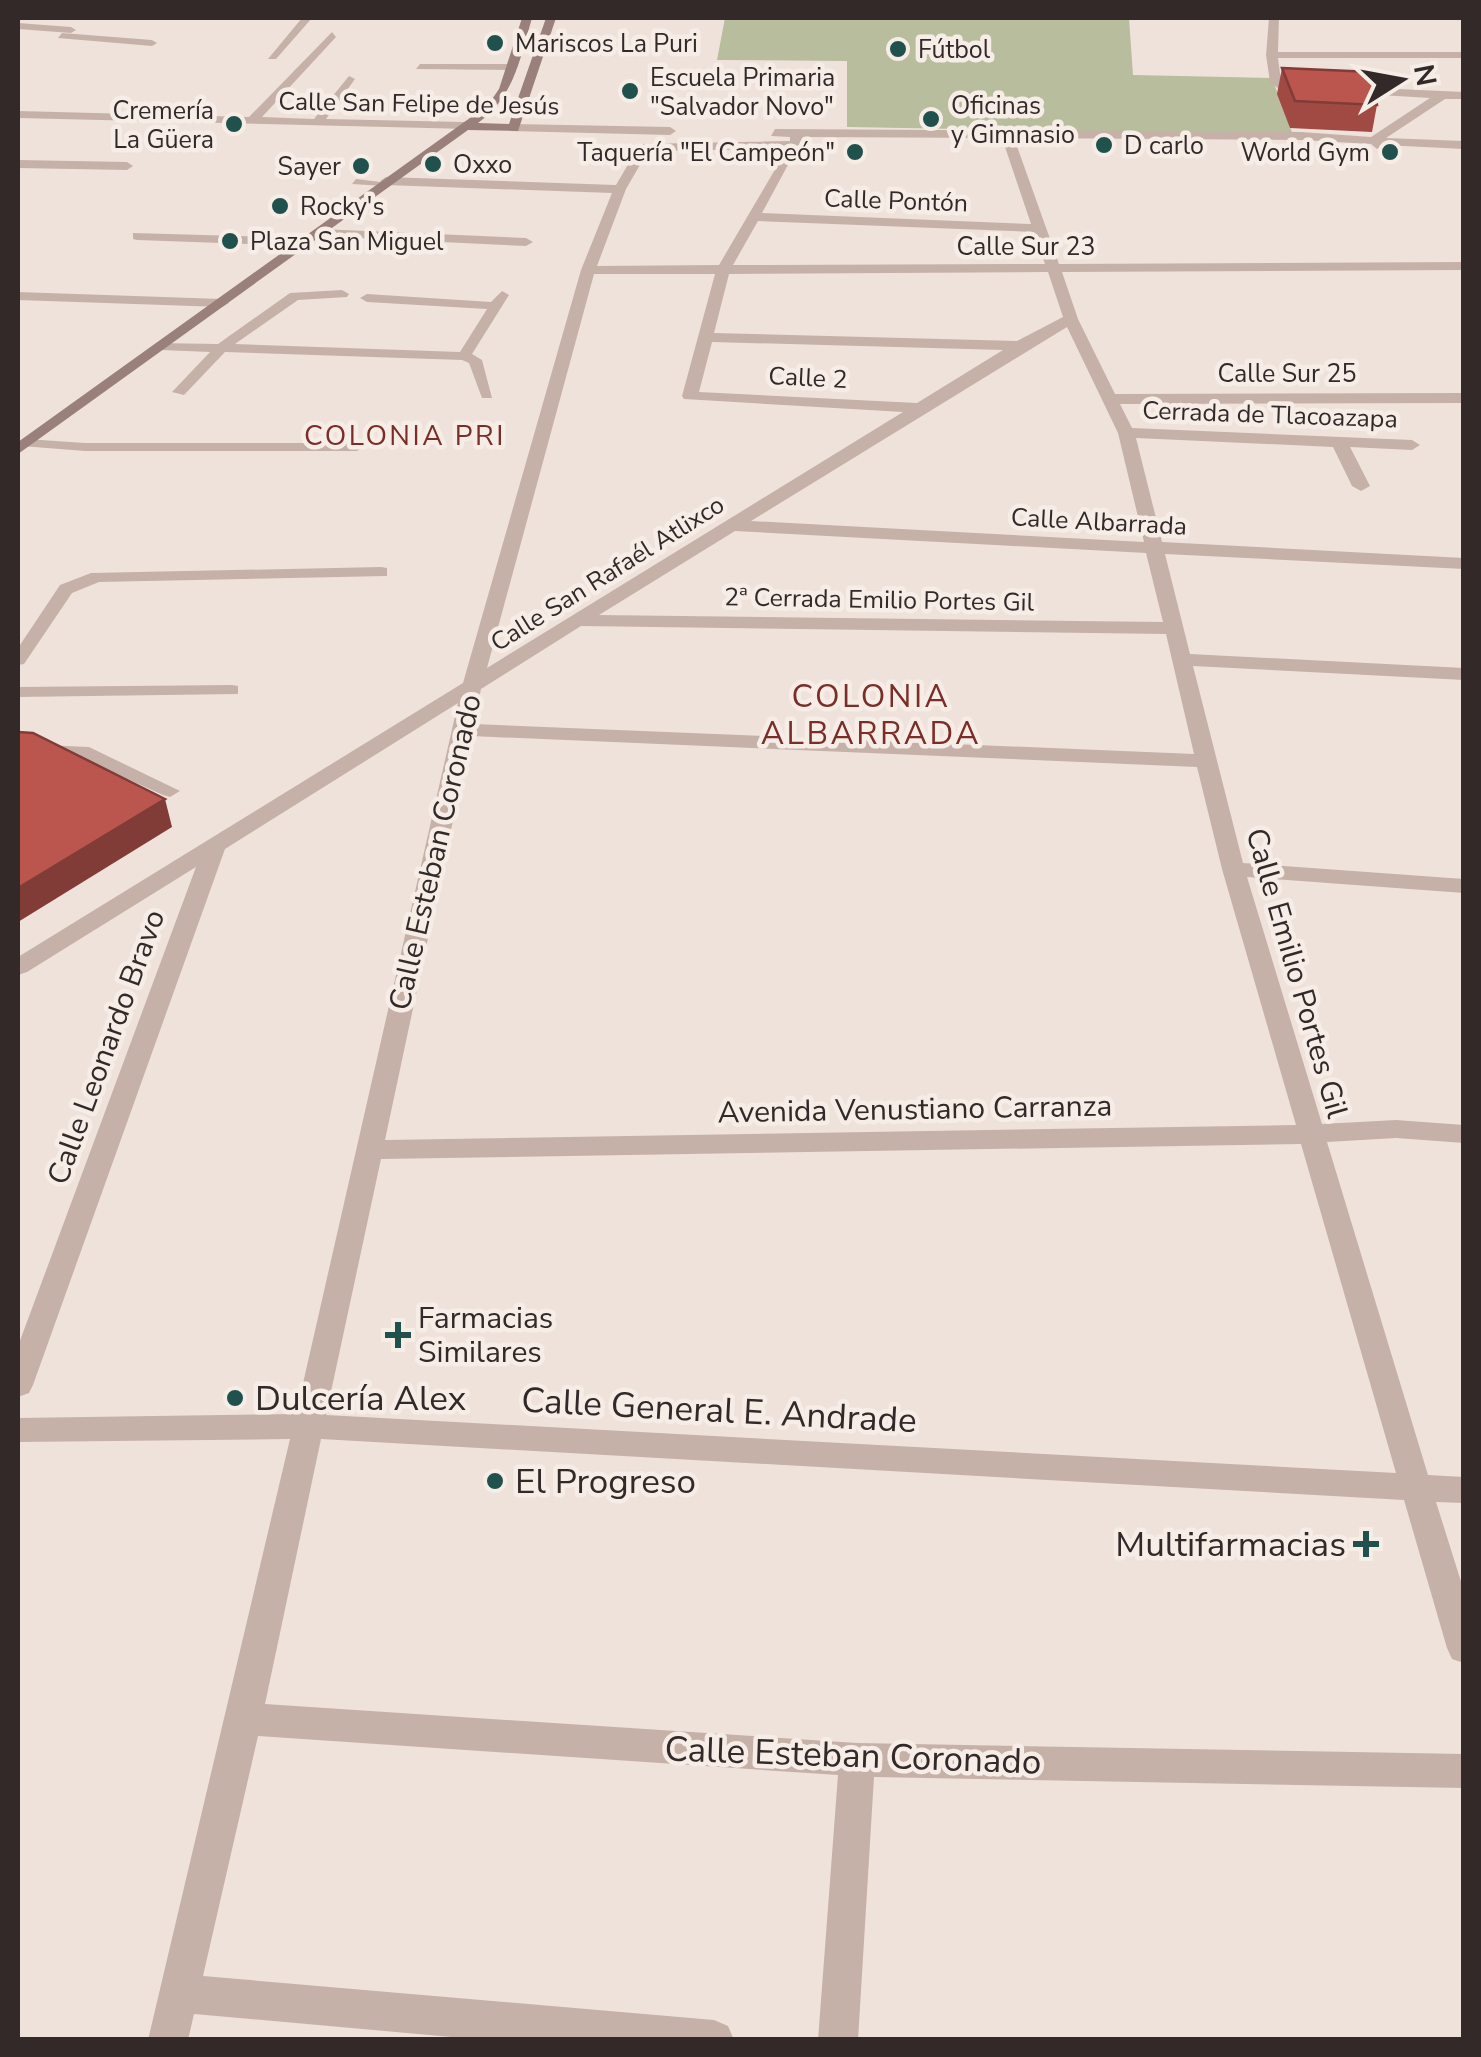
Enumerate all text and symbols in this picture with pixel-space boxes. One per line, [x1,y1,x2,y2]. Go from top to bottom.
place label: Mariscos La Puri [515,27,698,61]
north arrow [1351,30,1451,130]
marker: Mariscos La Puri [484,32,506,54]
place label: Fútbol [918,33,991,67]
marker: Fútbol [887,38,909,60]
place label: Escuela Primaria "Salvador Novo" [650,61,835,124]
text: N [1404,62,1445,89]
marker: Escuela Primaria "Salvador Novo" [619,80,641,102]
street label: Calle San Felipe de Jesús [278,85,560,123]
place label: Oficinas y Gimnasio [951,89,1075,152]
place label: Cremería La Güera [112,94,214,157]
marker: Oficinas y Gimnasio [920,108,942,130]
marker: Cremería La Güera [223,113,245,135]
place label: D carlo [1124,129,1204,163]
marker: D carlo [1093,134,1115,156]
place label: Taquería "El Campeón" [577,136,835,170]
place label: World Gym [1240,136,1370,170]
marker: Taquería "El Campeón" [844,141,866,163]
marker: World Gym [1379,141,1401,163]
place label: Oxxo [453,148,512,182]
place label: Sayer [278,150,341,184]
marker: Oxxo [422,153,444,175]
marker: Sayer [350,155,372,177]
street label: Calle Pontón [823,181,969,221]
place label: Rocky's [300,190,384,224]
marker: Rocky's [269,195,291,217]
place label: Plaza San Miguel [250,225,444,259]
marker: Plaza San Miguel [219,230,241,252]
street label: Calle Sur 23 [957,230,1095,264]
street label: Calle Sur 25 [1218,357,1356,391]
street label: Calle 2 [768,359,848,397]
street label: Cerrada de Tlacoazapa [1142,394,1398,436]
district label: COLONIA PRI [304,417,506,455]
street label: Calle San Rafaél Atlixco [484,488,731,660]
street label: Calle Albarrada [1010,500,1188,544]
street label: 2ª Cerrada Emilio Portes Gil [724,580,1035,620]
district label: COLONIA ALBARRADA [761,675,981,755]
street label: Calle Esteban Coronado [379,690,492,1014]
street label: Calle Emilio Portes Gil [1235,823,1358,1123]
street label: Calle Leonardo Bravo [38,904,175,1190]
street label: Avenida Venustiano Carranza [717,1086,1113,1133]
place label: Farmacias Similares [418,1298,553,1373]
marker: Farmacias Similares [387,1324,409,1346]
place label: Dulcería Alex [255,1375,466,1422]
street label: Calle General E. Andrade [520,1377,918,1444]
marker: Dulcería Alex [224,1387,246,1409]
place label: El Progreso [515,1458,696,1505]
marker: El Progreso [484,1470,506,1492]
place label: Multifarmacias [1115,1521,1346,1568]
marker: Multifarmacias [1355,1533,1377,1555]
street label: Calle Esteban Coronado [664,1725,1042,1786]

